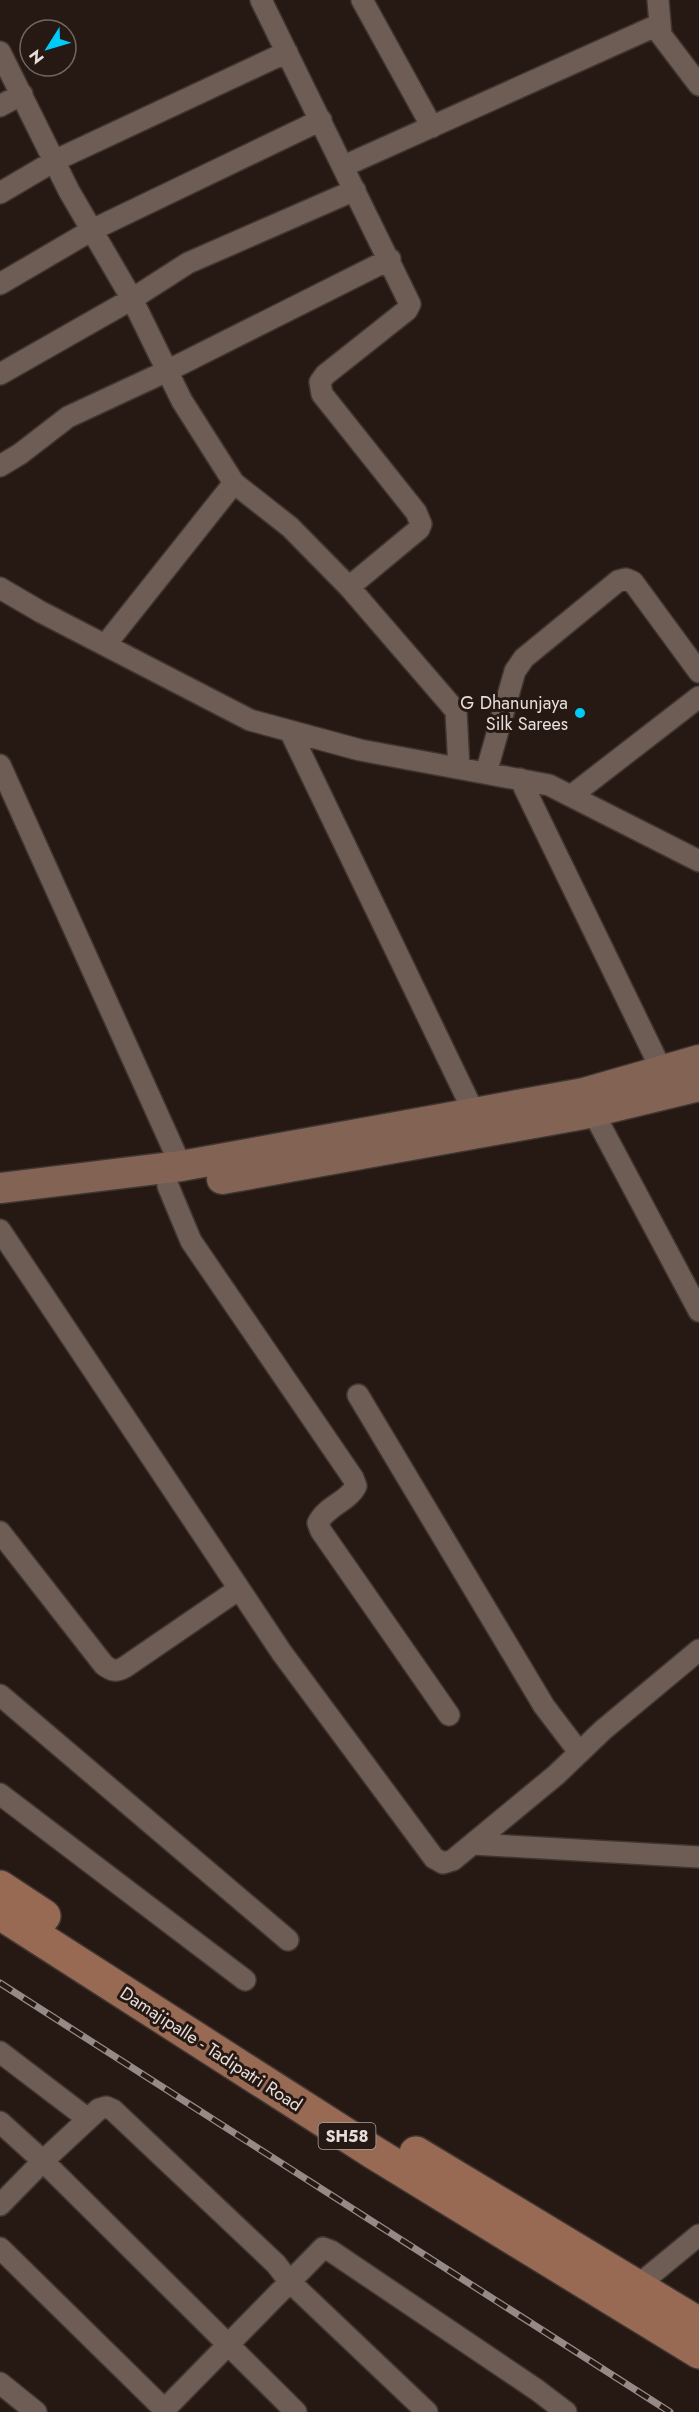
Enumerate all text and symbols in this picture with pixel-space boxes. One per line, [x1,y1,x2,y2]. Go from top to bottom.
north arrow [18,18,78,78]
text: N [23,45,49,69]
place label: G Dhanunjaya Silk Sarees [460,690,568,737]
marker: G Dhanunjaya Silk Sarees [573,706,587,720]
street label: Damajipalle - Tadipatri Road [115,1980,307,2118]
road number: SH58 [318,2123,376,2149]

